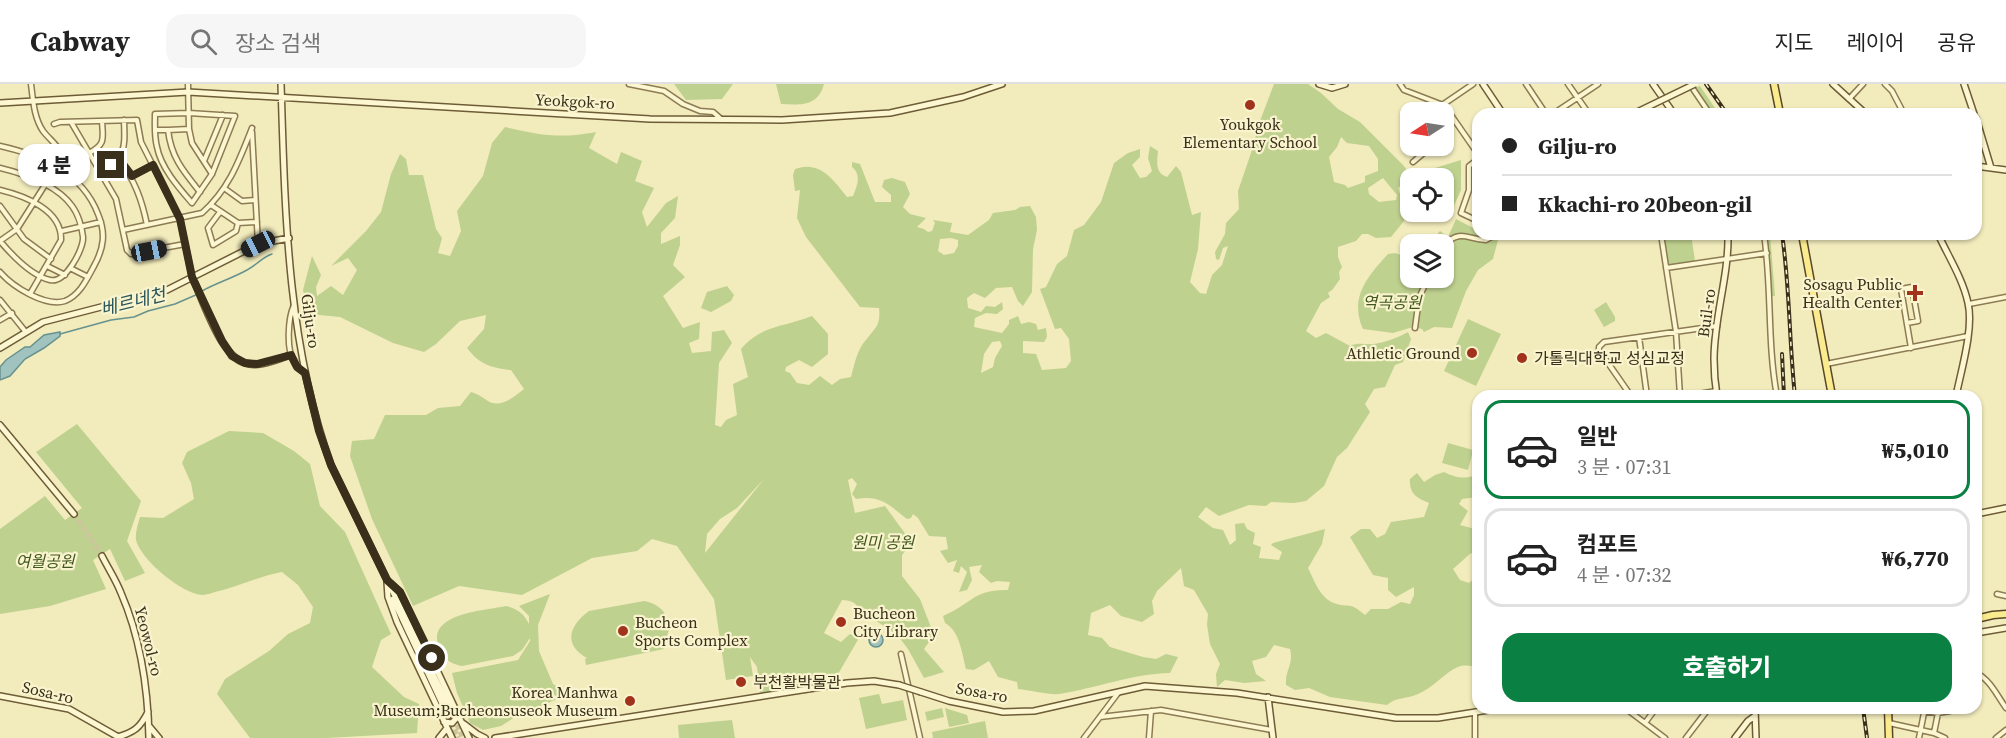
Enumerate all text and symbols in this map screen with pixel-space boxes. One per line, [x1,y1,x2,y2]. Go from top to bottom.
search box [166,14,586,68]
text: Cabway [30,22,130,60]
icon: search [187,25,220,58]
text: 장소 검색 [235,28,321,58]
text: 지도 [1775,28,1813,57]
text: 레이어 [1846,28,1904,57]
text: 공유 [1937,28,1976,57]
street label: Yeokgok-ro [535,88,616,114]
marker: Youkgok Elementary School [1243,98,1257,112]
north arrow [1400,102,1454,156]
map controls [1400,102,1454,288]
place label: Youkgok Elementary School [1183,113,1317,153]
text: Gilju-ro [1538,131,1617,161]
callout: 4 분 [18,144,90,186]
text: 4 분 [37,151,71,179]
route end [97,151,124,178]
button: locate [1400,168,1454,222]
text: Kkachi-ro 20beon-gil [1538,189,1752,219]
car [238,228,278,260]
button: layers [1400,234,1454,288]
car [130,239,168,263]
place label: Sosagu Public Health Center [1802,273,1902,313]
water label: 베르네천 [98,281,170,322]
marker: Sosagu Public Health Center [1906,284,1924,302]
street label: Buil-ro [1692,287,1720,339]
park label: 역곡공원 [1363,291,1423,313]
street label: Gilju-ro [296,292,326,350]
place label: Athletic Ground [1346,342,1460,364]
marker: Athletic Ground [1465,346,1479,360]
place label: 가톨릭대학교 성심교정 [1534,347,1685,369]
marker: 가톨릭대학교 성심교정 [1515,351,1529,365]
text: 일반 [1577,421,1617,451]
icon: car [1505,423,1559,477]
text: ₩5,010 [1882,435,1949,465]
text: 3 분 · 07:31 [1577,453,1671,481]
text: 컴포트 [1577,529,1638,559]
park label: 원미 공원 [852,531,916,553]
icon: car [1505,531,1559,585]
text: ₩6,770 [1882,543,1949,573]
park label: 여월공원 [16,550,76,572]
text: 4 분 · 07:32 [1577,561,1671,589]
place label: Bucheon City Library [853,602,939,642]
street label: Yeowol-ro [130,604,168,678]
place label: Bucheon Sports Complex [635,611,748,651]
marker: Bucheon City Library [834,615,848,629]
marker: Bucheon Sports Complex [616,624,630,638]
button: 호출하기 [1502,633,1952,702]
route start [418,644,445,671]
place label: 부천활박물관 [753,671,842,693]
street label: Sosa-ro [20,675,76,709]
marker: 부천활박물관 [734,675,748,689]
street label: Sosa-ro [954,677,1010,707]
place label: Korea Manhwa Museum;Bucheonsuseok Museum [373,681,619,721]
marker: Korea Manhwa Museum;Bucheonsuseok Museum [623,694,637,708]

